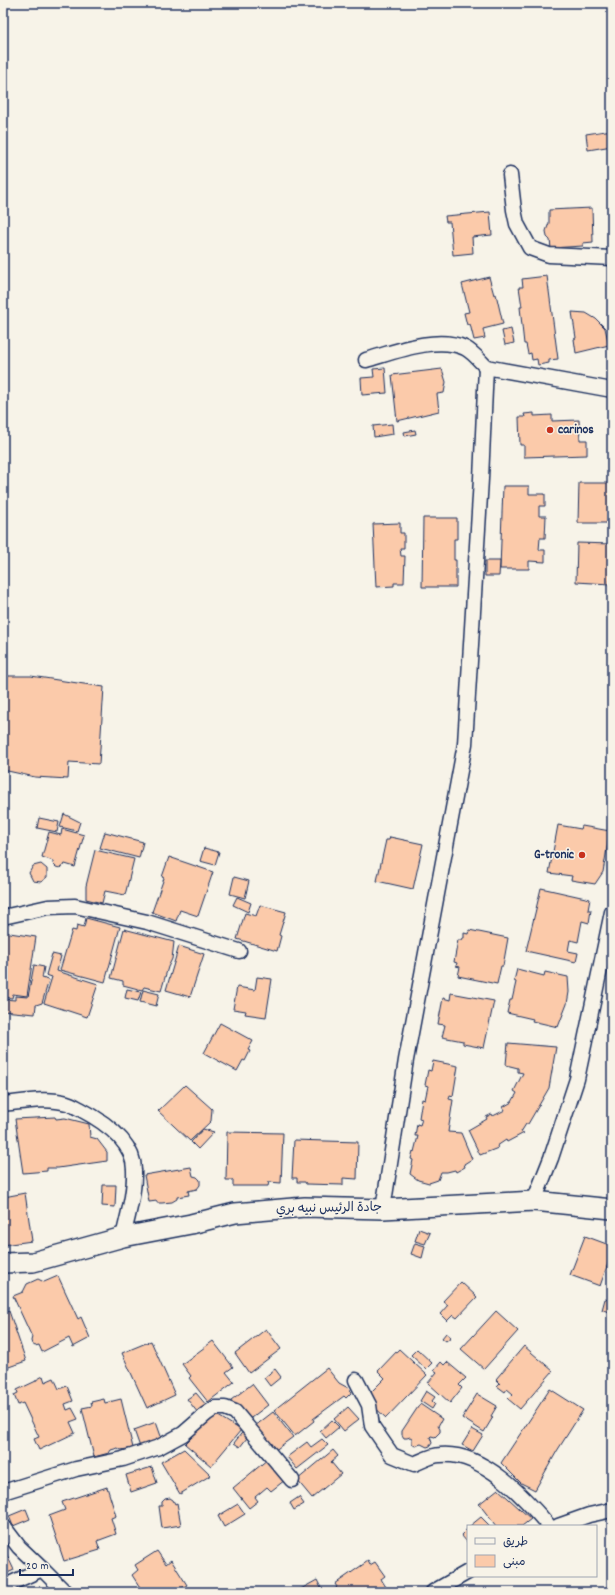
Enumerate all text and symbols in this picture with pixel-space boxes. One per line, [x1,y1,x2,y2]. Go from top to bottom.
place label: carinos [558,421,594,440]
marker: carinos [545,425,555,435]
place label: G-tronic [534,846,574,865]
marker: G-tronic [577,850,587,860]
street label: جادة الرئيس نبيه بري [276,1199,382,1219]
legend [467,1525,597,1577]
text: طريق [503,1534,528,1551]
scale bar [20,1551,73,1577]
text: مبنى [503,1554,526,1571]
text: 20 m [26,1558,49,1575]

